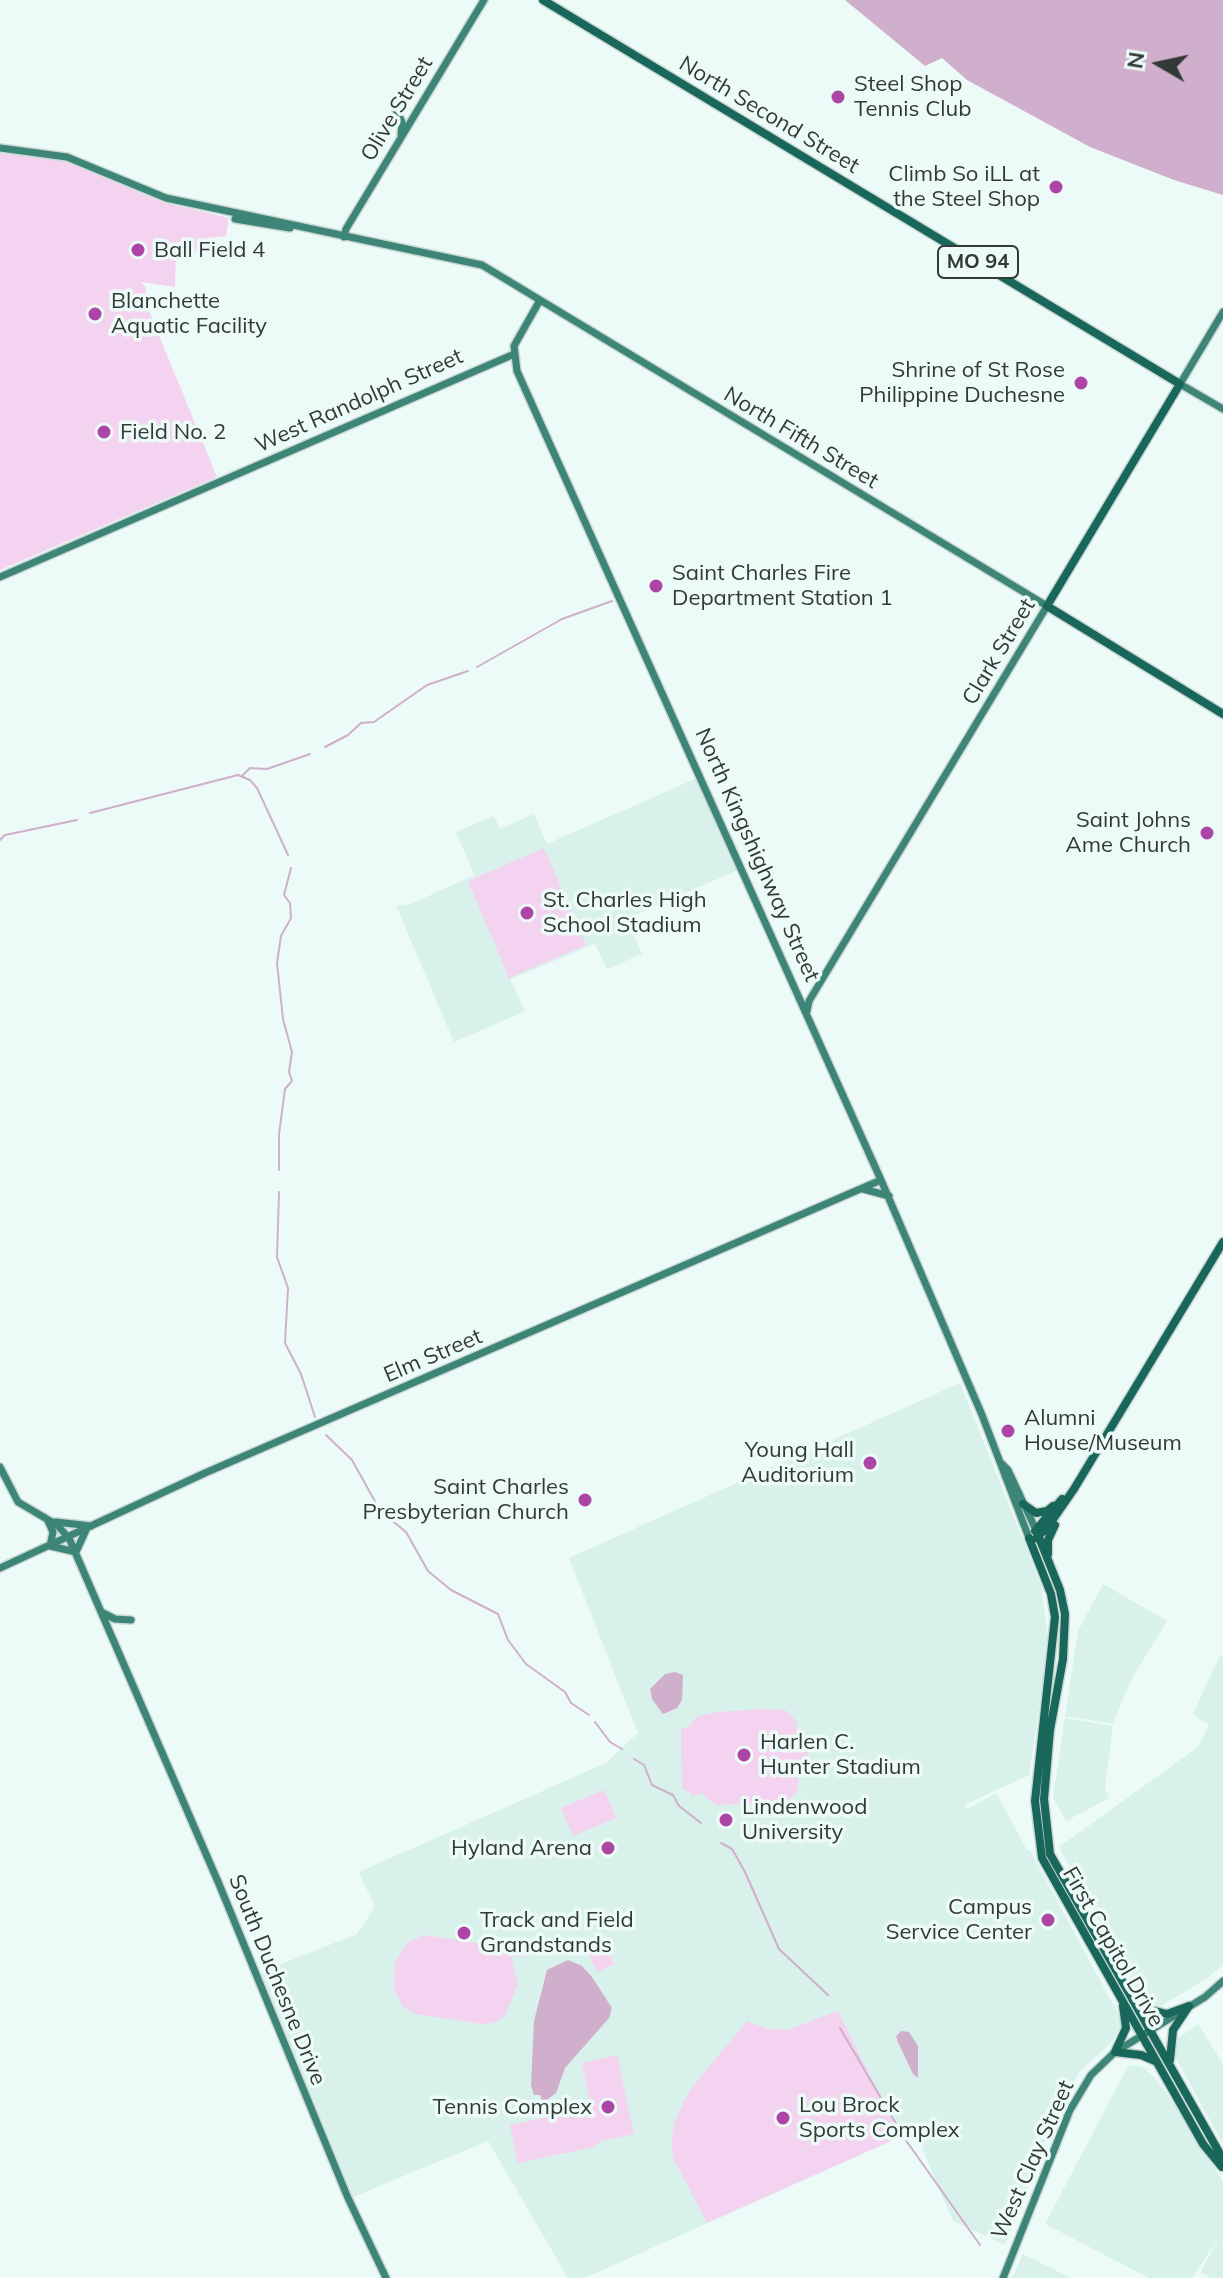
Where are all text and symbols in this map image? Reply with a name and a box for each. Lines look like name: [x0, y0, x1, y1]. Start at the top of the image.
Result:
north arrow: [1119, 24, 1199, 104]
text: N: [1120, 50, 1150, 71]
street label: North Second Street: [674, 51, 864, 179]
street label: Olive Street: [355, 52, 439, 166]
place label: Steel Shop Tennis Club: [854, 71, 971, 122]
marker: Steel Shop Tennis Club: [829, 88, 847, 106]
place label: Climb So iLL at the Steel Shop: [888, 161, 1040, 212]
marker: Climb So iLL at the Steel Shop: [1047, 178, 1065, 196]
place label: Ball Field 4: [154, 237, 265, 263]
marker: Ball Field 4: [129, 241, 147, 259]
road number: MO 94: [938, 246, 1018, 278]
place label: Blanchette Aquatic Facility: [111, 288, 267, 340]
marker: Blanchette Aquatic Facility: [86, 305, 104, 323]
street label: West Randolph Street: [251, 343, 467, 459]
place label: Shrine of St Rose Philippine Duchesne: [859, 357, 1065, 408]
marker: Shrine of St Rose Philippine Duchesne: [1072, 374, 1090, 392]
street label: North Fifth Street: [719, 381, 883, 495]
place label: Field No. 2: [120, 419, 226, 445]
marker: Field No. 2: [95, 423, 113, 441]
place label: Saint Charles Fire Department Station 1: [672, 560, 893, 612]
marker: Saint Charles Fire Department Station 1: [647, 577, 665, 595]
street label: Clark Street: [957, 594, 1041, 710]
street label: North Kingshighway Street: [689, 724, 825, 986]
place label: Saint Johns Ame Church: [1066, 807, 1191, 858]
marker: Saint Johns Ame Church: [1198, 824, 1216, 842]
place label: St. Charles High School Stadium: [543, 887, 707, 938]
marker: St. Charles High School Stadium: [518, 904, 536, 922]
street label: Elm Street: [380, 1324, 486, 1388]
place label: Alumni House/Museum: [1024, 1405, 1182, 1456]
marker: Alumni House/Museum: [999, 1422, 1017, 1440]
place label: Young Hall Auditorium: [741, 1437, 854, 1488]
marker: Young Hall Auditorium: [861, 1454, 879, 1472]
place label: Saint Charles Presbyterian Church: [362, 1474, 569, 1526]
marker: Saint Charles Presbyterian Church: [576, 1491, 594, 1509]
place label: Harlen C. Hunter Stadium: [760, 1729, 921, 1780]
marker: Harlen C. Hunter Stadium: [735, 1746, 753, 1764]
place label: Lindenwood University: [742, 1794, 867, 1846]
marker: Lindenwood University: [717, 1811, 735, 1829]
place label: Hyland Arena: [451, 1835, 592, 1861]
marker: Hyland Arena: [599, 1839, 617, 1857]
street label: First Capitol Drive: [1056, 1862, 1170, 2032]
street label: South Duchesne Drive: [223, 1871, 331, 2089]
place label: Campus Service Center: [886, 1894, 1032, 1946]
place label: Track and Field Grandstands: [480, 1907, 634, 1958]
marker: Campus Service Center: [1039, 1911, 1057, 1929]
marker: Track and Field Grandstands: [455, 1924, 473, 1942]
street label: West Clay Street: [986, 2077, 1080, 2243]
place label: Lou Brock Sports Complex: [799, 2092, 960, 2144]
place label: Tennis Complex: [433, 2094, 592, 2120]
marker: Tennis Complex: [599, 2098, 617, 2116]
marker: Lou Brock Sports Complex: [774, 2109, 792, 2127]

